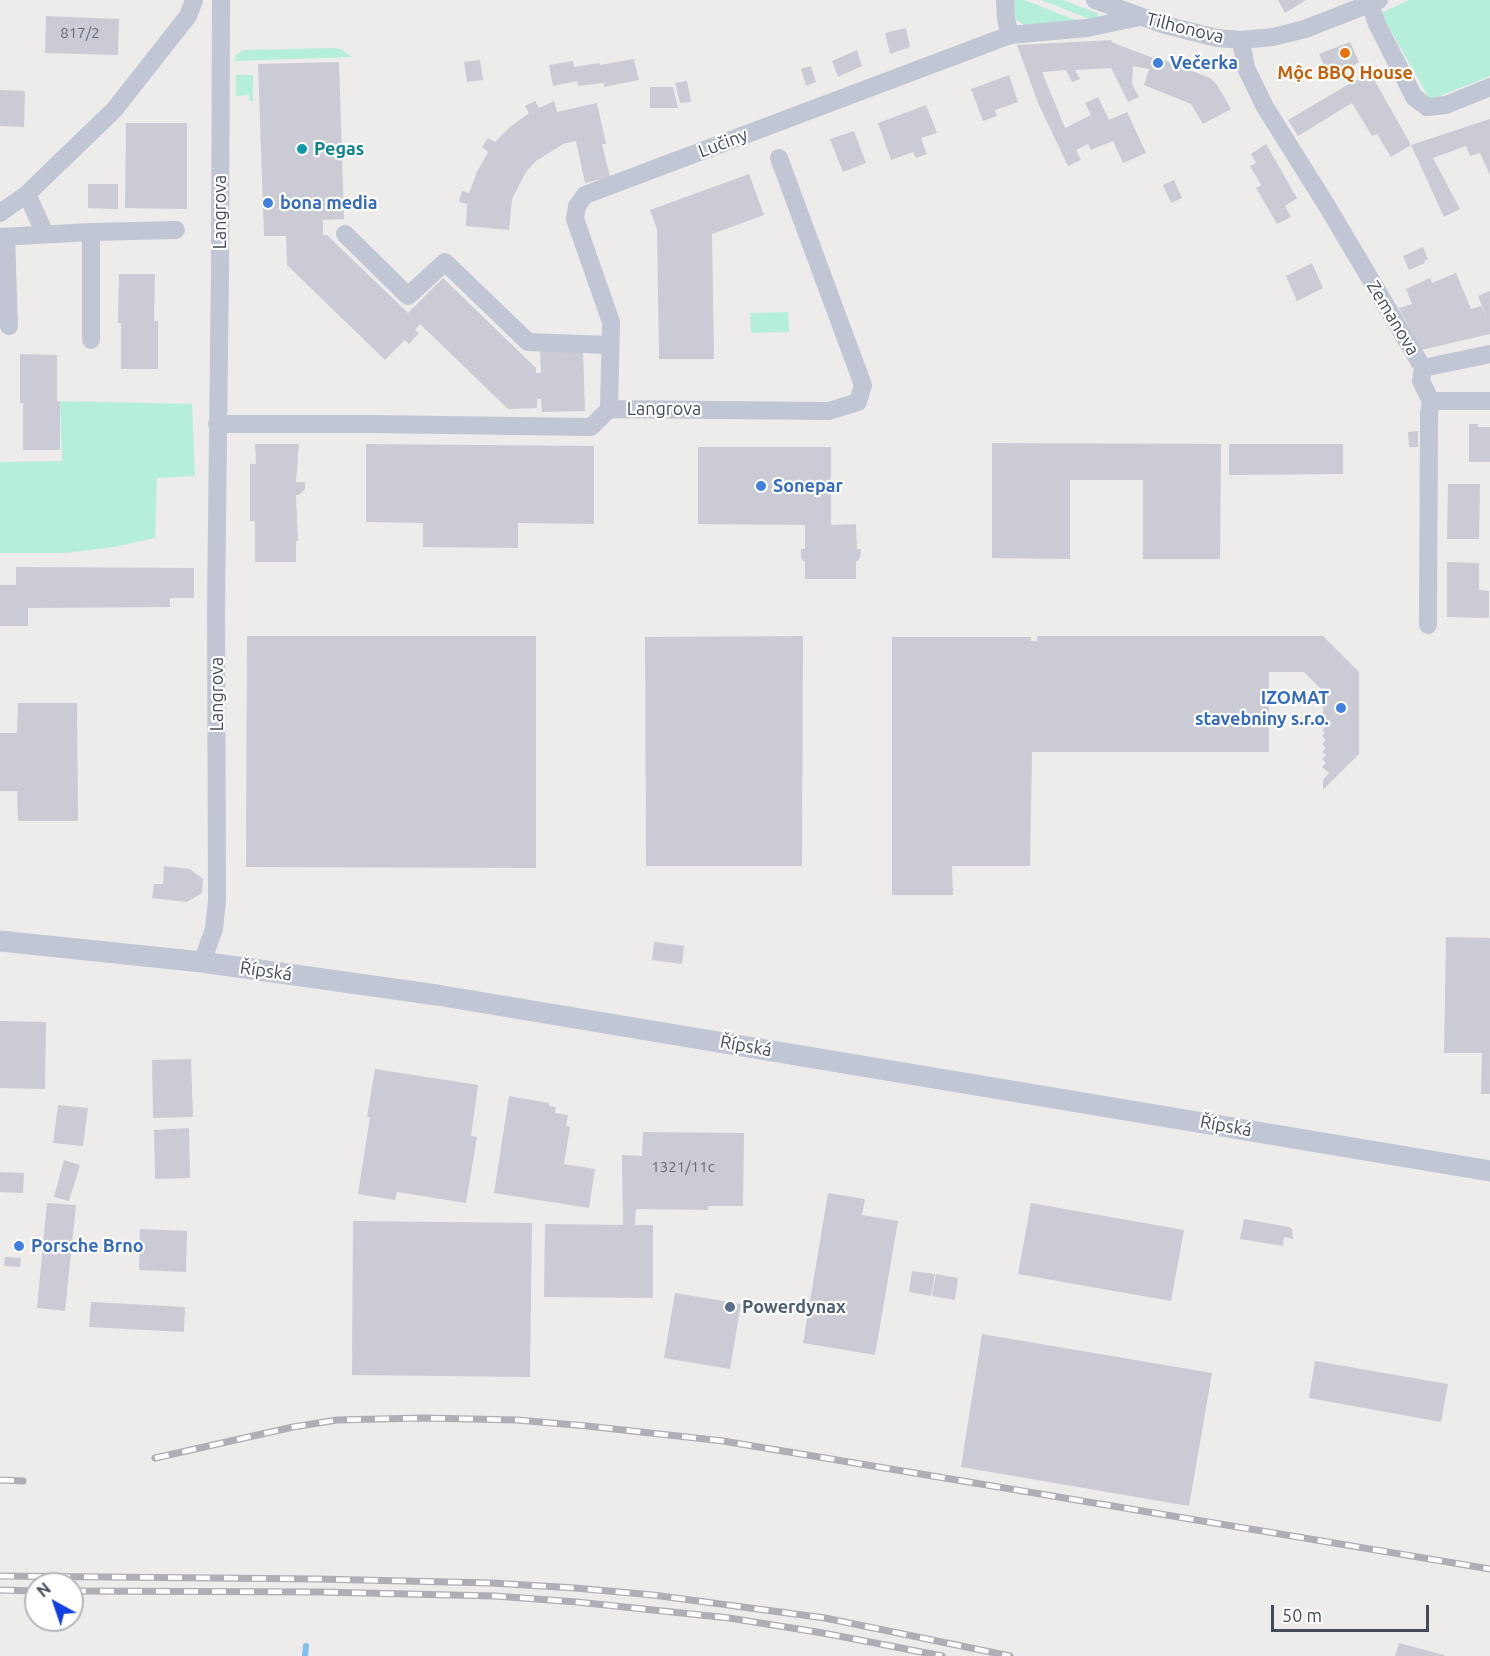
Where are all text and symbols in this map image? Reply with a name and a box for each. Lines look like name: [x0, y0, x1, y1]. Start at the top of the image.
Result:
street label: Tilhonova: [1144, 8, 1226, 48]
house number: 817/2: [60, 24, 100, 42]
marker: Mộc BBQ House: [1338, 46, 1352, 60]
place label: Večerka: [1170, 52, 1238, 74]
marker: Večerka: [1151, 56, 1165, 70]
place label: Mộc BBQ House: [1277, 62, 1413, 84]
street label: Lučiny: [695, 124, 751, 162]
place label: Pegas: [314, 138, 364, 160]
marker: Pegas: [295, 142, 309, 156]
street label: Langrova: [209, 175, 231, 249]
place label: bona media: [280, 192, 378, 214]
marker: bona media: [261, 196, 275, 210]
street label: Zemanova: [1362, 277, 1424, 359]
street label: Langrova: [627, 398, 701, 420]
place label: Sonepar: [773, 475, 843, 497]
marker: Sonepar: [754, 479, 768, 493]
street label: Langrova: [206, 657, 228, 731]
place label: IZOMAT stavebniny s.r.o.: [1195, 687, 1329, 730]
marker: IZOMAT stavebniny s.r.o.: [1334, 701, 1348, 715]
street label: Řípská: [239, 957, 293, 985]
street label: Řípská: [718, 1031, 774, 1061]
street label: Řípská: [1198, 1111, 1254, 1141]
house number: 1321/11c: [651, 1158, 715, 1176]
place label: Porsche Brno: [31, 1235, 144, 1257]
marker: Porsche Brno: [12, 1239, 26, 1253]
place label: Powerdynax: [742, 1296, 846, 1318]
marker: Powerdynax: [723, 1300, 737, 1314]
north arrow: [24, 1572, 84, 1632]
text: N: [33, 1579, 54, 1600]
scale bar: [1274, 1593, 1432, 1631]
text: 50 m: [1282, 1605, 1322, 1625]

